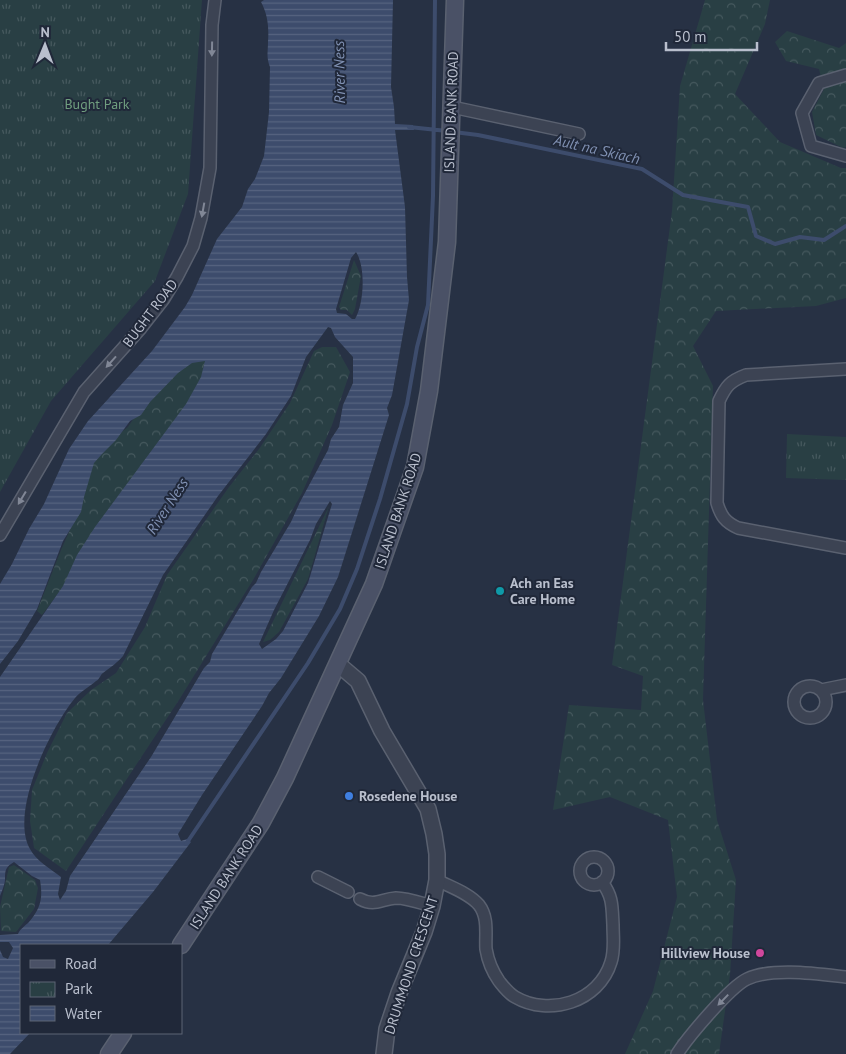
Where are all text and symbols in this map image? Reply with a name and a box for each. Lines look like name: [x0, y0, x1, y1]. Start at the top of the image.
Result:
north arrow: [20, 20, 70, 70]
scale bar: [666, 20, 757, 52]
text: N: [40, 23, 50, 41]
text: 50 m: [674, 27, 707, 46]
water label: River Ness: [329, 40, 349, 104]
one-way arrow: [208, 41, 216, 57]
street label: ISLAND BANK ROAD: [440, 51, 462, 173]
park label: Bught Park: [64, 95, 130, 113]
water label: Ault na Skiach: [551, 130, 642, 168]
one-way arrow: [198, 203, 206, 219]
street label: BUGHT ROAD: [119, 275, 181, 351]
one-way arrow: [105, 356, 116, 369]
street label: ISLAND BANK ROAD: [371, 451, 425, 571]
water label: River Ness: [142, 474, 192, 538]
one-way arrow: [17, 491, 26, 504]
place label: Ach an Eas Care Home: [510, 574, 575, 608]
marker: Ach an Eas Care Home: [494, 585, 506, 597]
place label: Rosedene House: [359, 787, 457, 805]
marker: Rosedene House: [343, 790, 355, 802]
street label: ISLAND BANK ROAD: [185, 821, 267, 933]
street label: DRUMMOND CRESCENT: [380, 893, 442, 1037]
legend: [20, 944, 182, 1034]
place label: Hillview House: [661, 944, 750, 962]
marker: Hillview House: [754, 947, 766, 959]
text: Road: [65, 954, 97, 973]
text: Park: [65, 979, 93, 998]
one-way arrow: [717, 994, 729, 1006]
text: Water: [65, 1004, 102, 1023]

